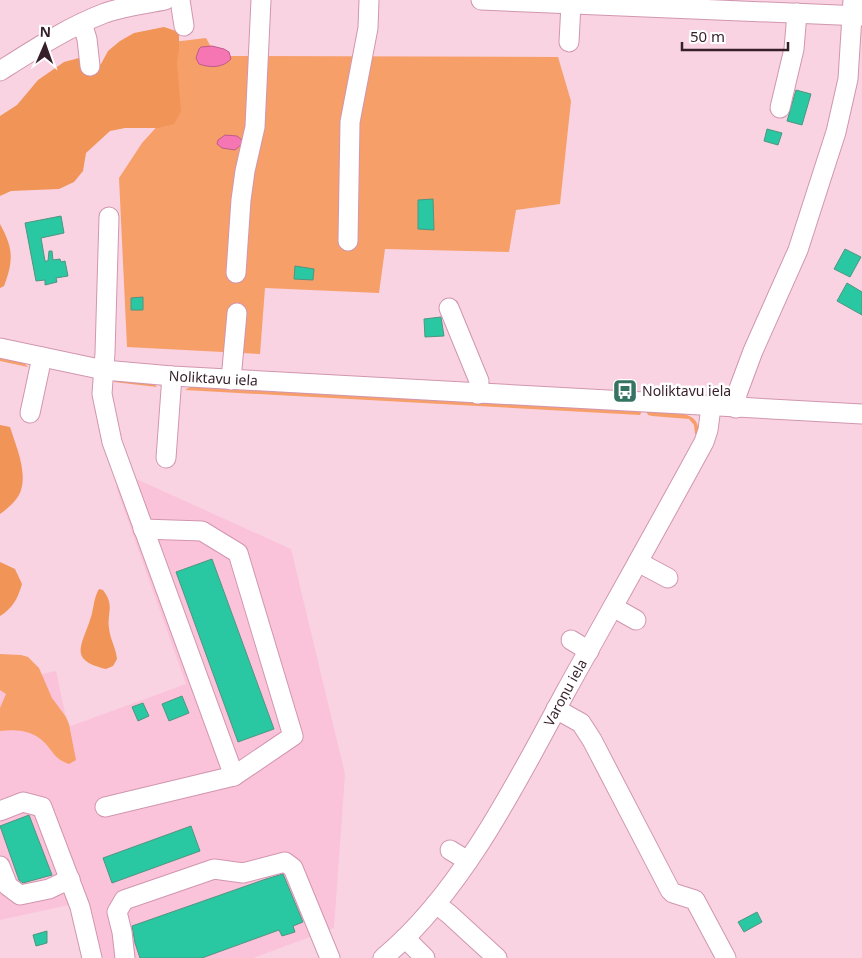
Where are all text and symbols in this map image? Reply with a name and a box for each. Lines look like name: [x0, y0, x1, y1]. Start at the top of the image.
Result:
north arrow: [20, 20, 70, 70]
scale bar: [682, 20, 788, 52]
text: N: [39, 22, 51, 41]
text: 50 m: [690, 26, 725, 46]
street label: Noliktavu iela: [168, 366, 258, 390]
bus stop icon: Noliktavu iela: [612, 378, 638, 404]
place label: Noliktavu iela: [642, 381, 731, 400]
street label: Varoņu iela: [539, 655, 591, 729]

